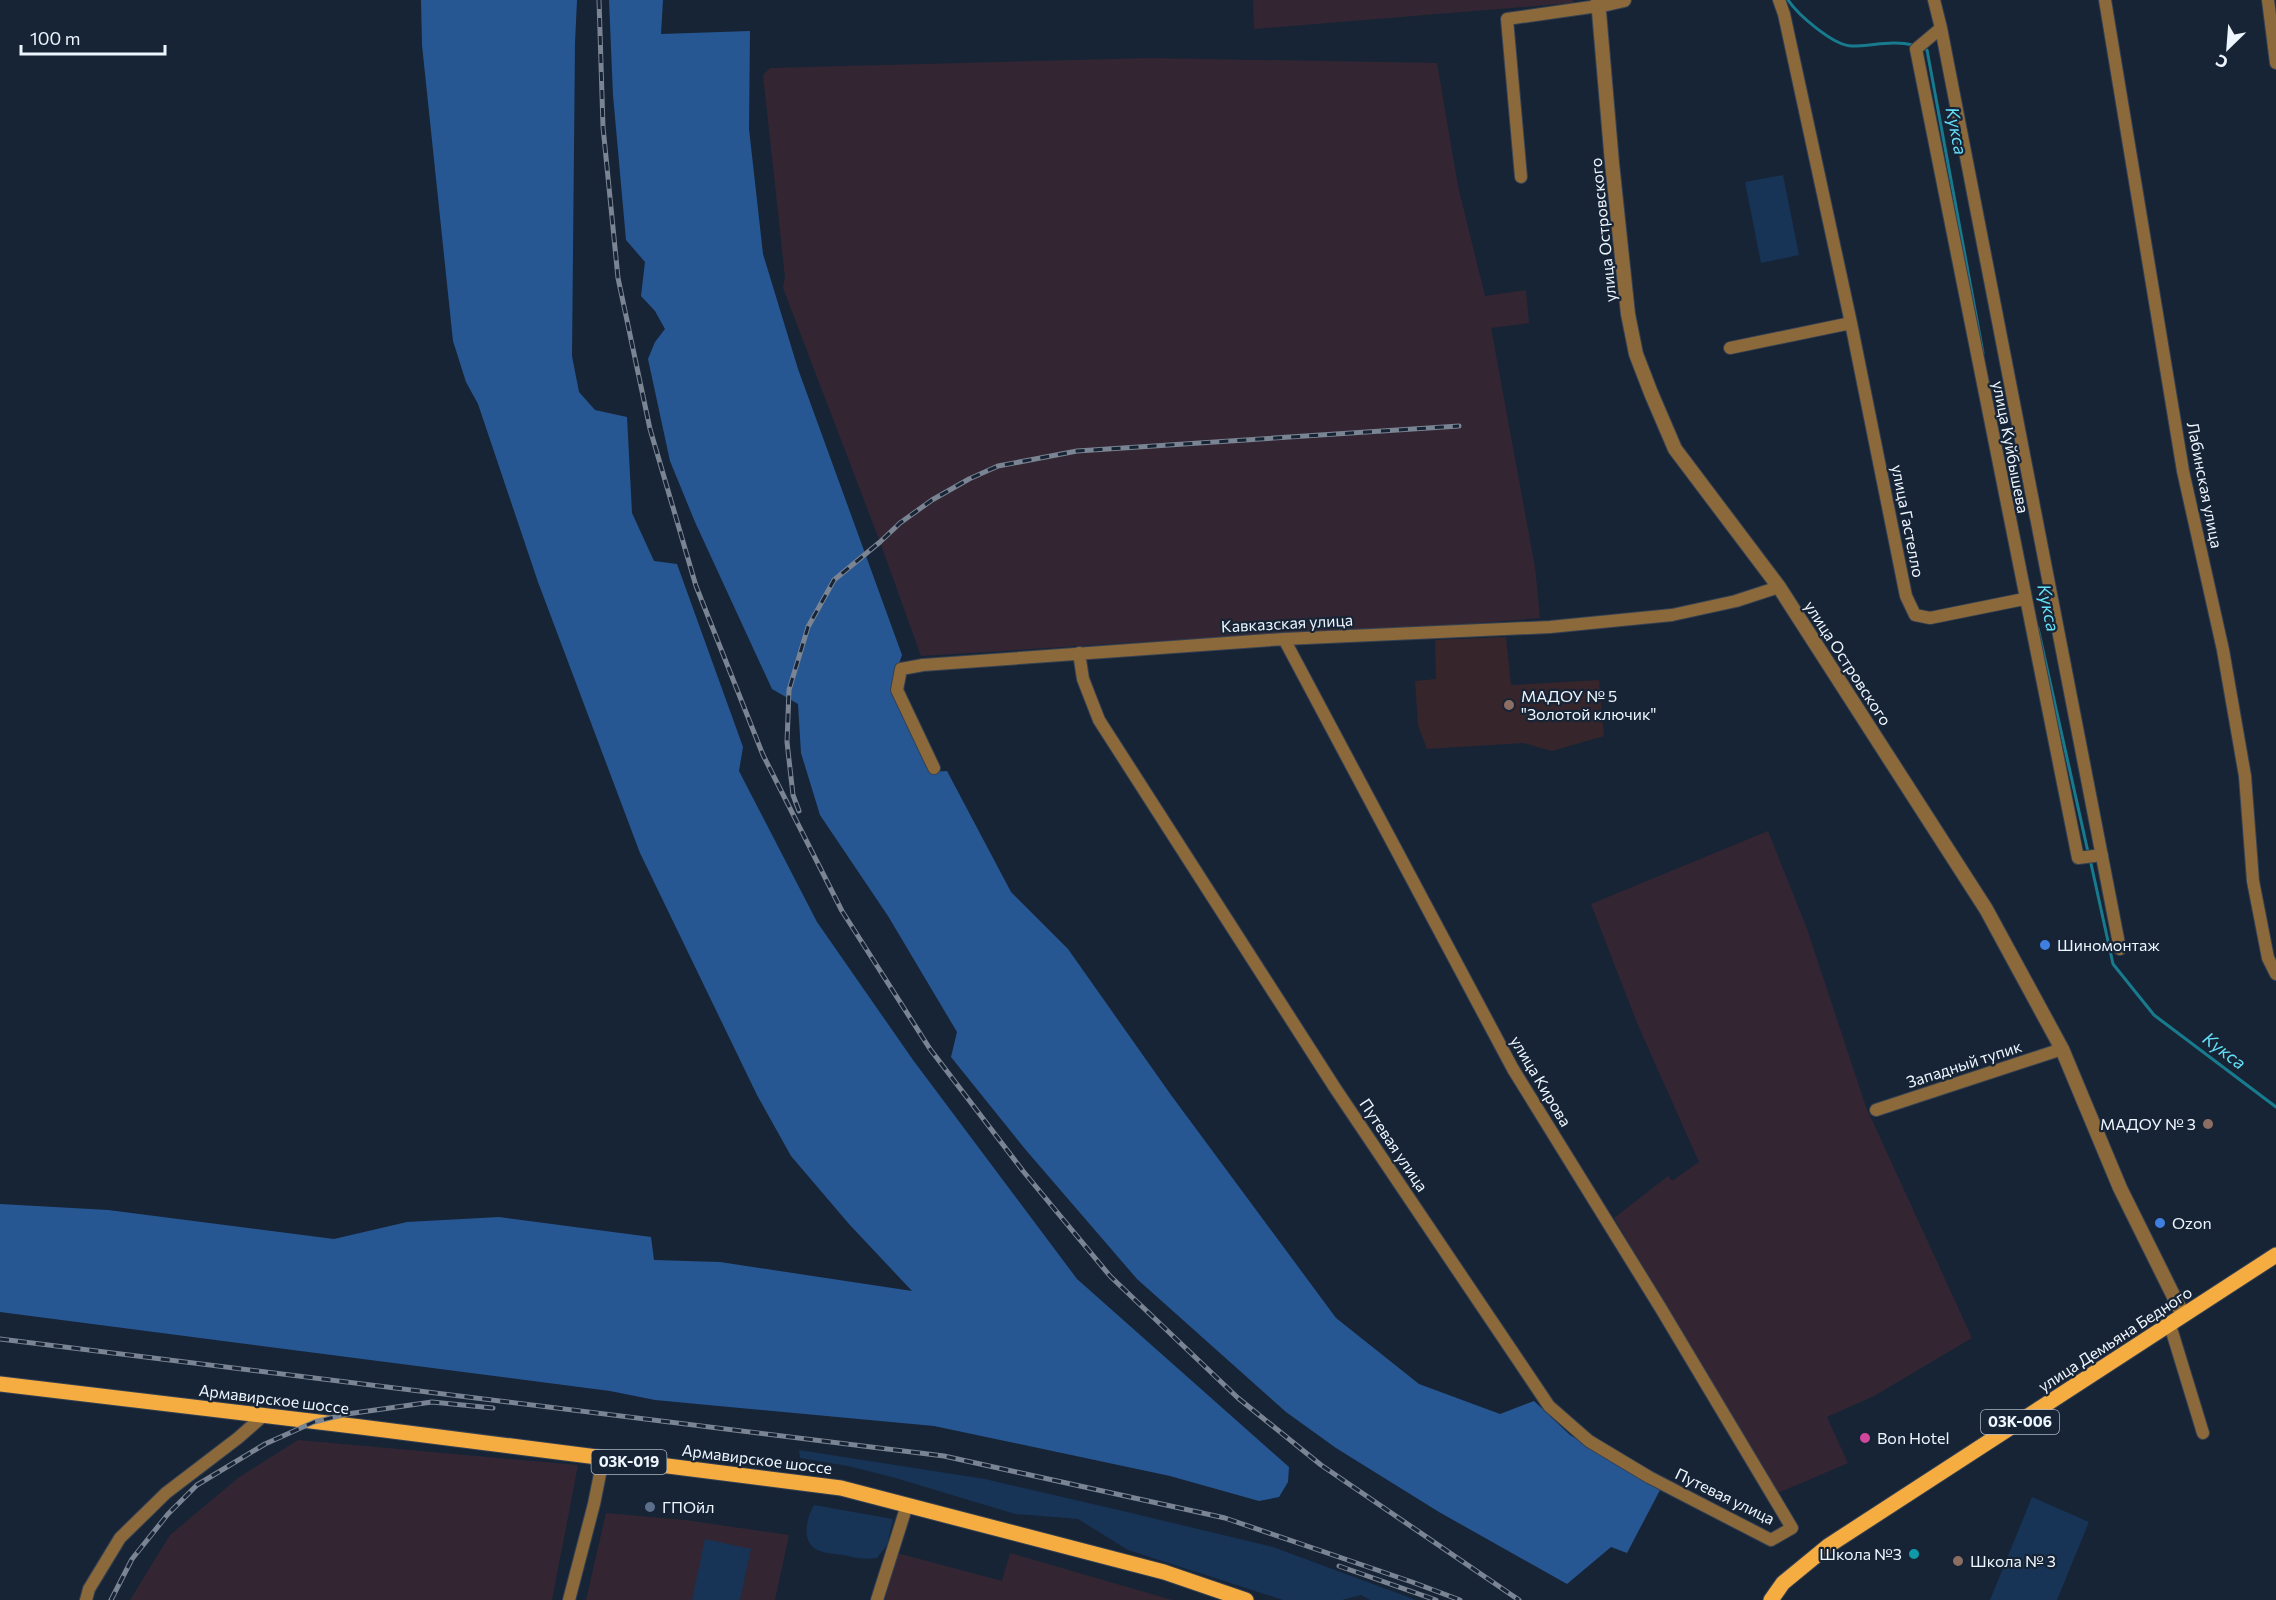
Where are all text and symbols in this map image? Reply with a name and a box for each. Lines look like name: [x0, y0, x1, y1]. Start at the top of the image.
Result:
scale bar: [21, 18, 165, 56]
north arrow: [2198, 18, 2258, 78]
text: 100 m: [30, 27, 80, 49]
text: С: [2212, 51, 2230, 73]
water label: Кукса: [1942, 105, 1972, 156]
street label: улица Островского: [1585, 157, 1620, 303]
street label: улица Куйбышева: [1989, 379, 2034, 515]
street label: Лабинская улица: [2184, 420, 2227, 550]
street label: улица Гастелло: [1888, 463, 1929, 579]
water label: Кукса: [2033, 582, 2065, 634]
street label: улица Островского: [1801, 597, 1896, 729]
street label: Кавказская улица: [1221, 610, 1353, 635]
place label: МАДОУ № 5 "Золотой ключик": [1521, 686, 1657, 723]
marker: МАДОУ № 5 "Золотой ключик": [1502, 698, 1516, 712]
place label: Шиномонтаж: [2057, 935, 2160, 954]
marker: Шиномонтаж: [2038, 938, 2052, 952]
water label: Кукса: [2199, 1027, 2250, 1073]
street label: улица Кирова: [1507, 1032, 1576, 1130]
street label: Западный тупик: [1904, 1036, 2024, 1091]
street label: Путевая улица: [1356, 1095, 1433, 1195]
place label: МАДОУ № 3: [2100, 1114, 2196, 1133]
marker: МАДОУ № 3: [2201, 1117, 2215, 1131]
place label: Ozon: [2172, 1213, 2212, 1232]
marker: Ozon: [2153, 1216, 2167, 1230]
street label: улица Демьяна Бедного: [2034, 1282, 2195, 1395]
street label: Армавирское шоссе: [198, 1380, 350, 1417]
road number: 03К-006: [1981, 1410, 2059, 1434]
place label: Bon Hotel: [1877, 1428, 1950, 1447]
marker: Bon Hotel: [1858, 1431, 1872, 1445]
street label: Армавирское шоссе: [681, 1440, 833, 1477]
road number: 03К-019: [592, 1450, 666, 1474]
street label: Путевая улица: [1672, 1463, 1778, 1528]
place label: ГПОйл: [662, 1497, 715, 1516]
marker: ГПОйл: [643, 1500, 657, 1514]
place label: Школа №3: [1819, 1544, 1902, 1563]
marker: Школа №3: [1907, 1547, 1921, 1561]
place label: Школа № 3: [1970, 1551, 2056, 1570]
marker: Школа № 3: [1951, 1554, 1965, 1568]

